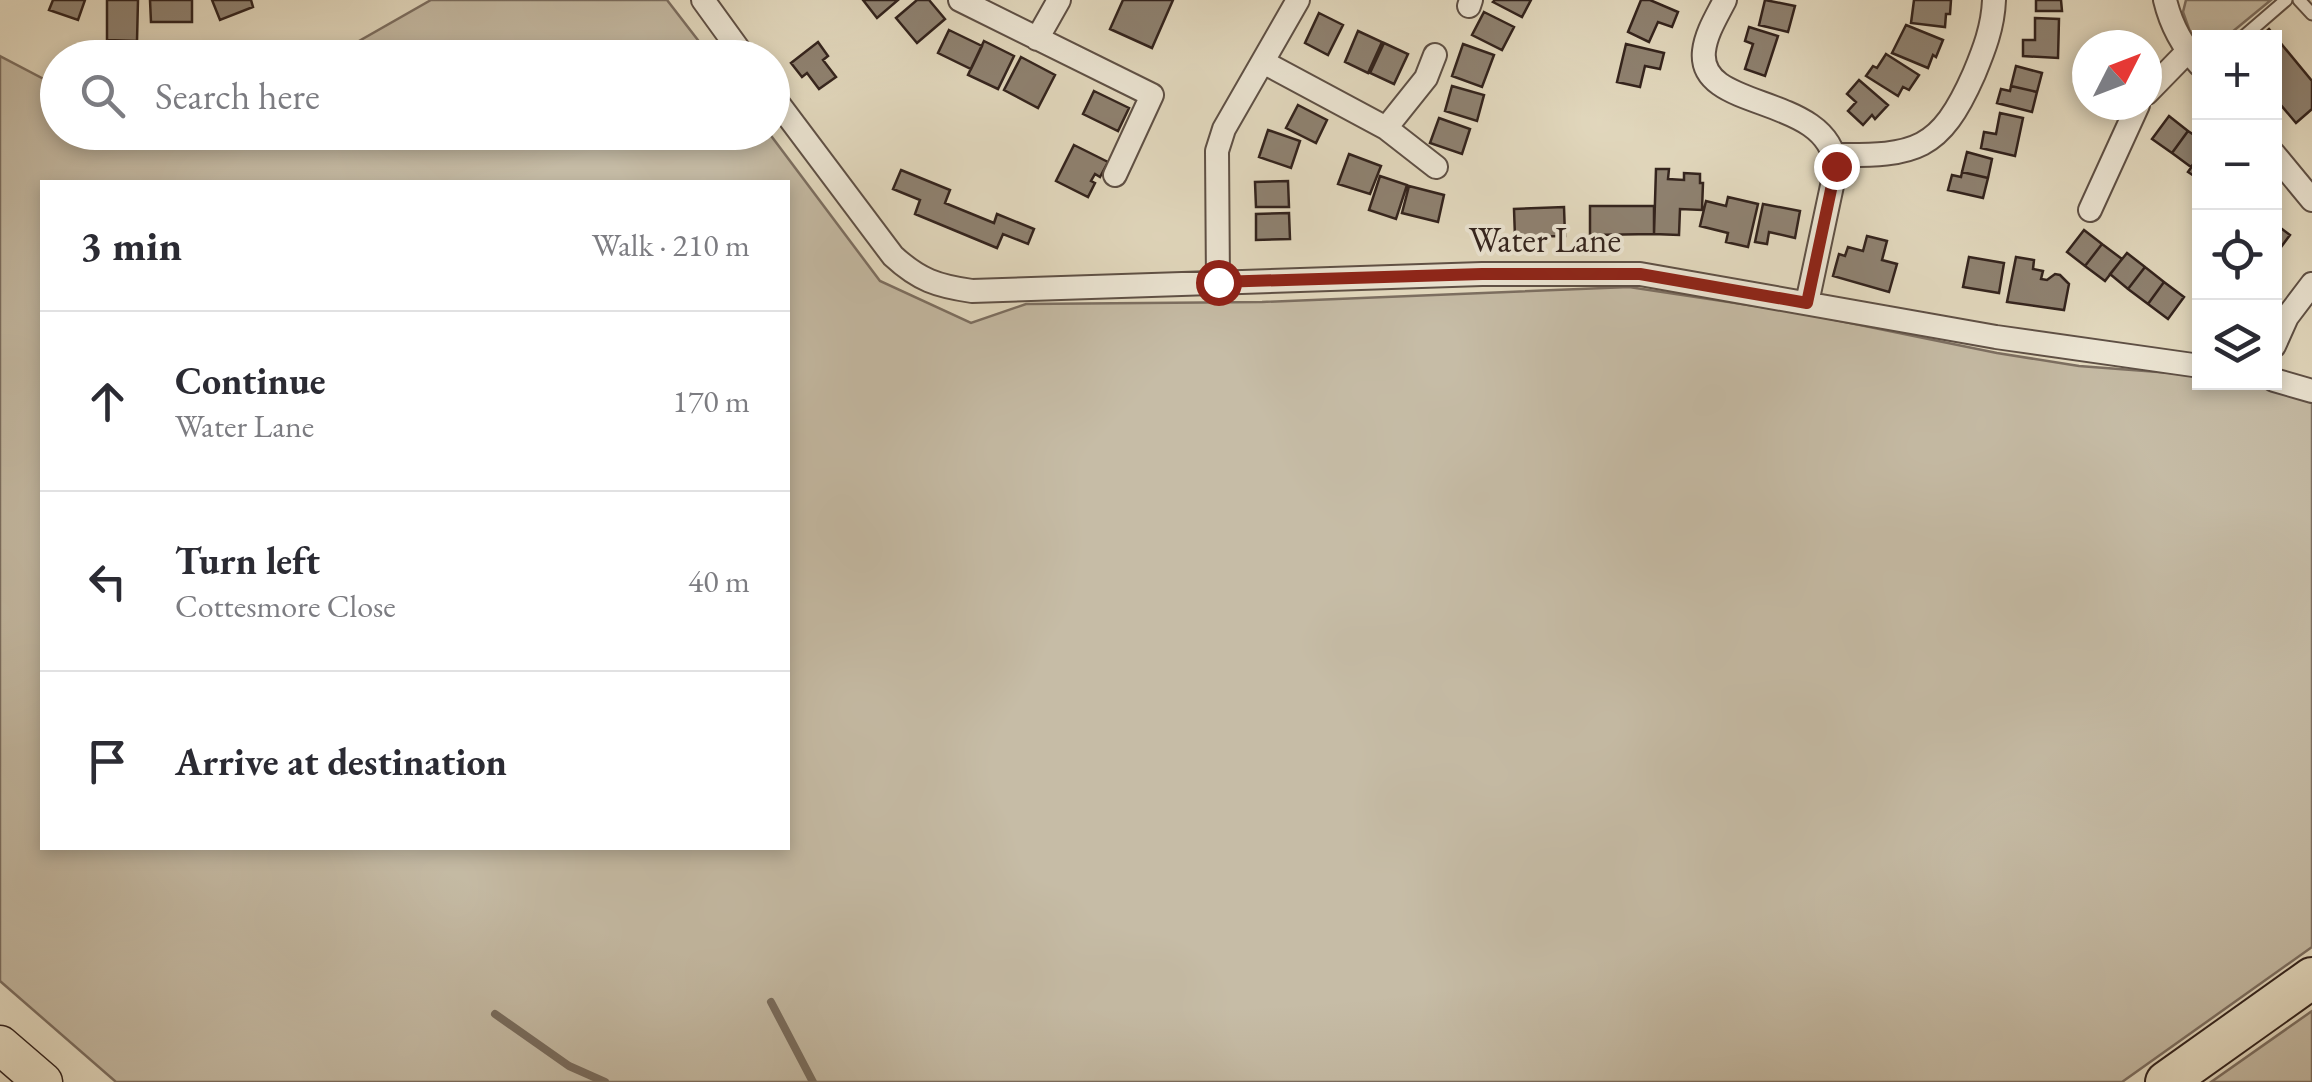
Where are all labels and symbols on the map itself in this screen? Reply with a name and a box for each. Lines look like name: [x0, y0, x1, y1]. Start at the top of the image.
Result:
north arrow: [2072, 30, 2162, 120]
route end: [1814, 144, 1860, 190]
street label: Water Lane: [1469, 217, 1621, 262]
route start: [1196, 260, 1242, 306]

